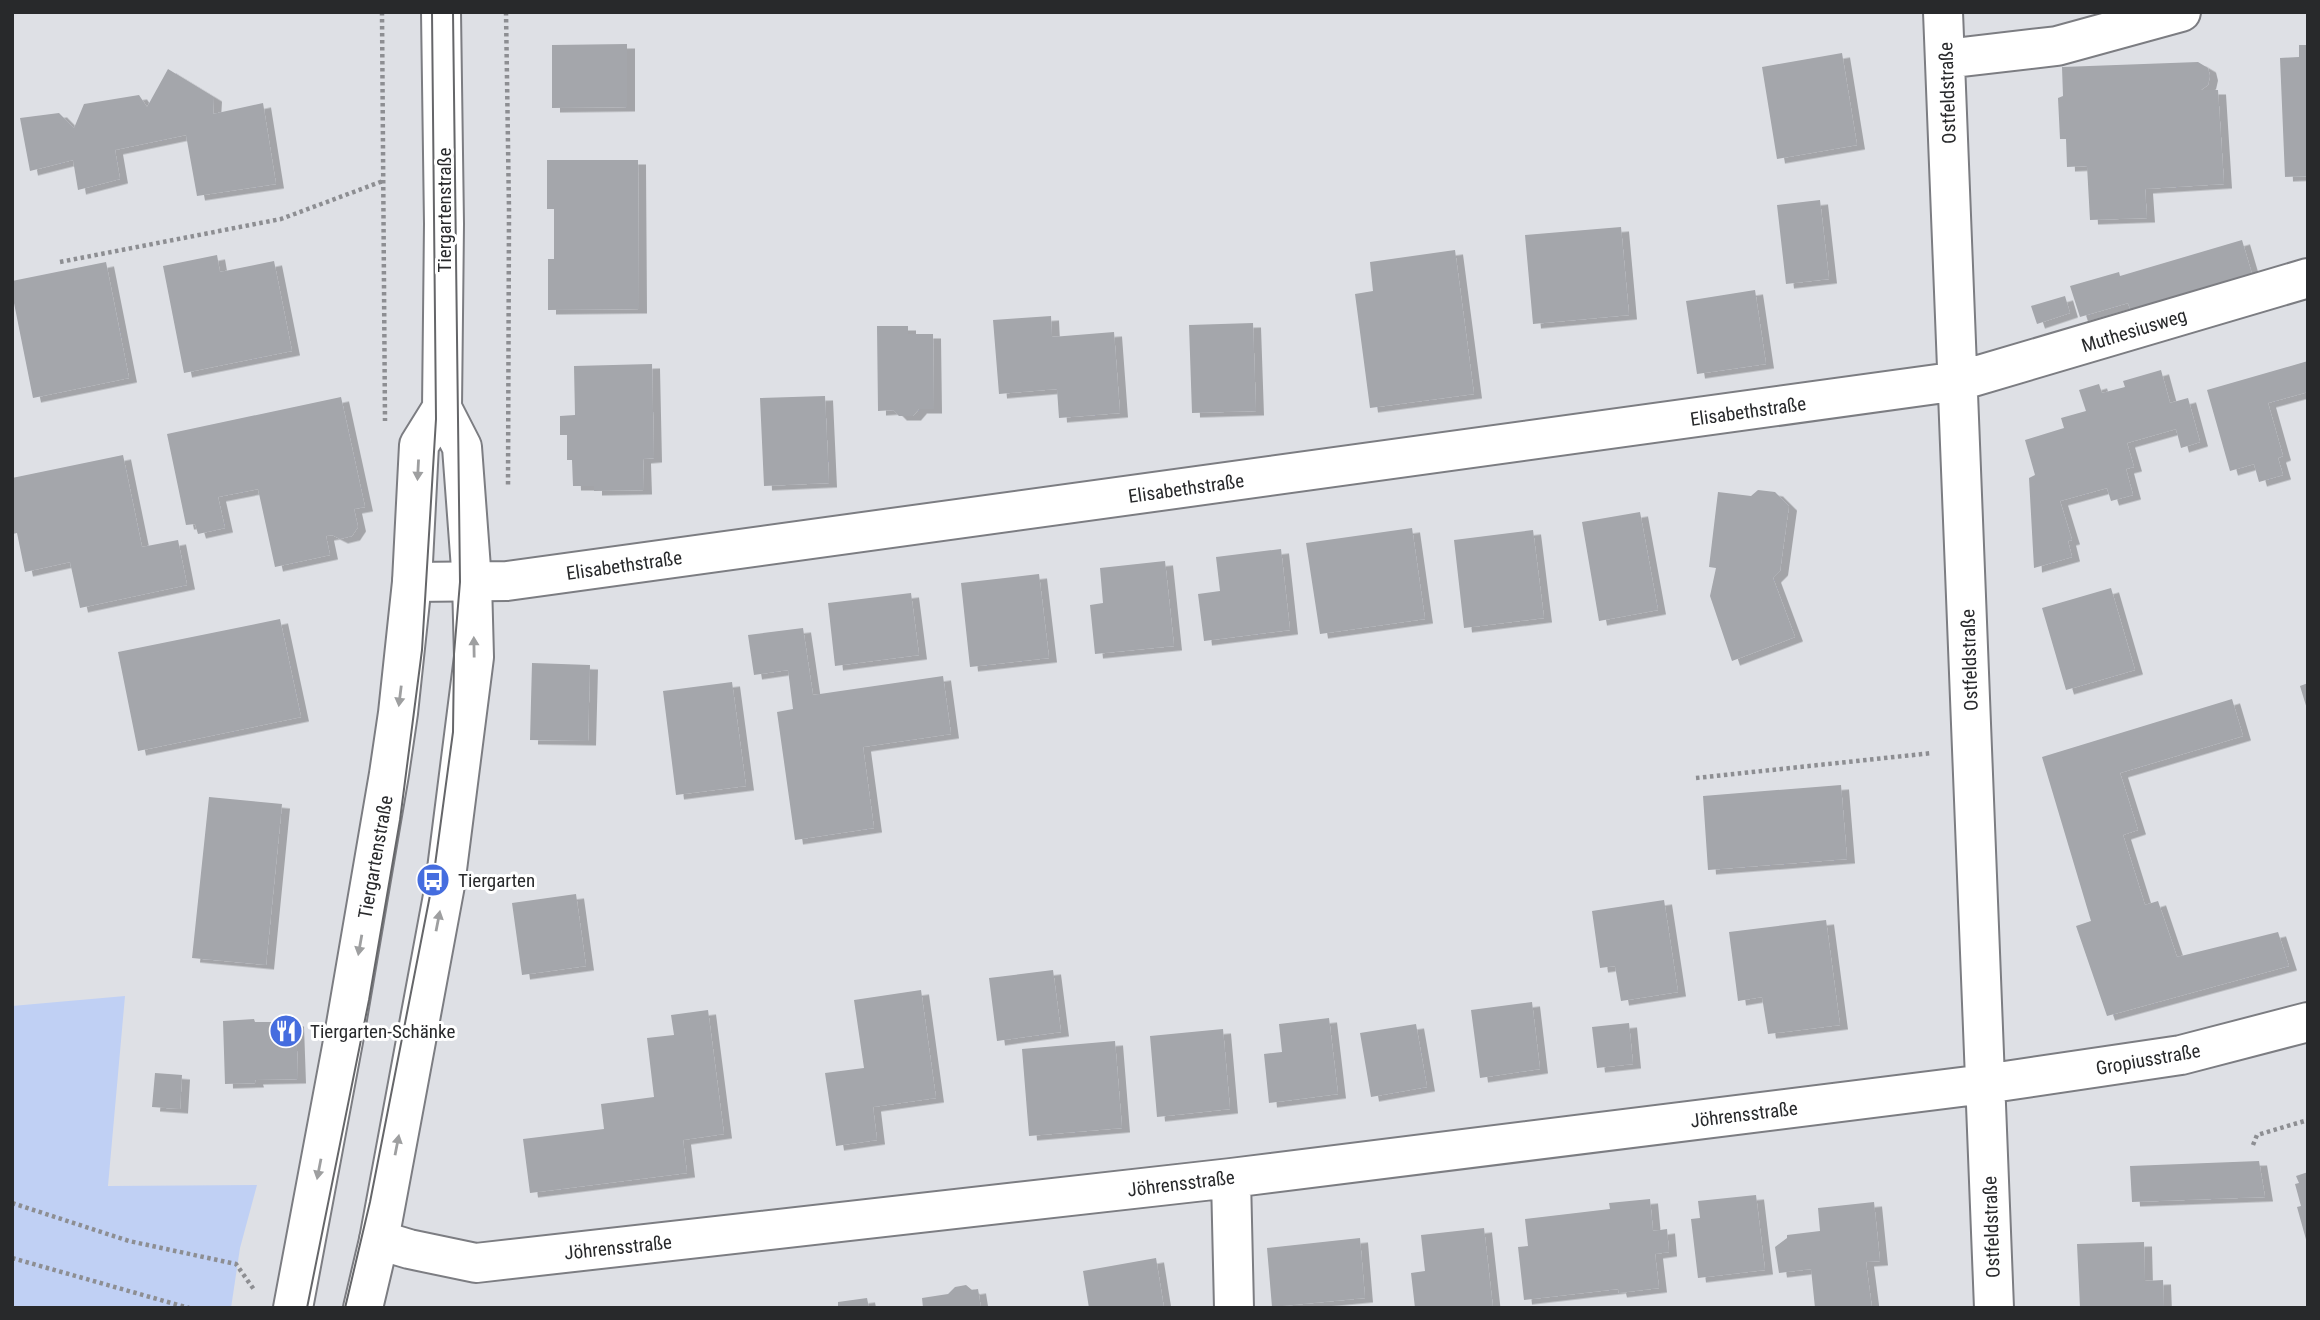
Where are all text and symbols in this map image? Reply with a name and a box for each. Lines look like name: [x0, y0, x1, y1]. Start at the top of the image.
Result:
street label: Ostfeldstraße: [1934, 42, 1961, 144]
street label: Tiergartenstraße: [433, 147, 456, 272]
street label: Muthesiusweg: [2079, 304, 2190, 357]
street label: Elisabethstraße: [1689, 392, 1808, 431]
one-way arrow: [412, 459, 423, 481]
street label: Elisabethstraße: [1127, 469, 1246, 508]
street label: Elisabethstraße: [565, 546, 684, 585]
street label: Ostfeldstraße: [1956, 609, 1983, 711]
one-way arrow: [468, 636, 480, 658]
one-way arrow: [394, 685, 405, 707]
street label: Tiergartenstraße: [353, 794, 398, 921]
bus stop icon: Tiergarten: [414, 861, 452, 899]
place label: Tiergarten: [458, 869, 535, 892]
one-way arrow: [433, 910, 444, 932]
one-way arrow: [354, 934, 365, 956]
restaurant icon: Tiergarten-Schänke: [267, 1012, 305, 1050]
place label: Tiergarten-Schänke: [310, 1020, 455, 1043]
street label: Gropiusstraße: [2094, 1039, 2202, 1080]
street label: Jöhrensstraße: [1689, 1096, 1799, 1132]
one-way arrow: [391, 1134, 402, 1156]
one-way arrow: [313, 1158, 324, 1180]
street label: Jöhrensstraße: [1126, 1165, 1236, 1201]
street label: Ostfeldstraße: [1978, 1176, 2005, 1278]
street label: Jöhrensstraße: [563, 1230, 673, 1265]

